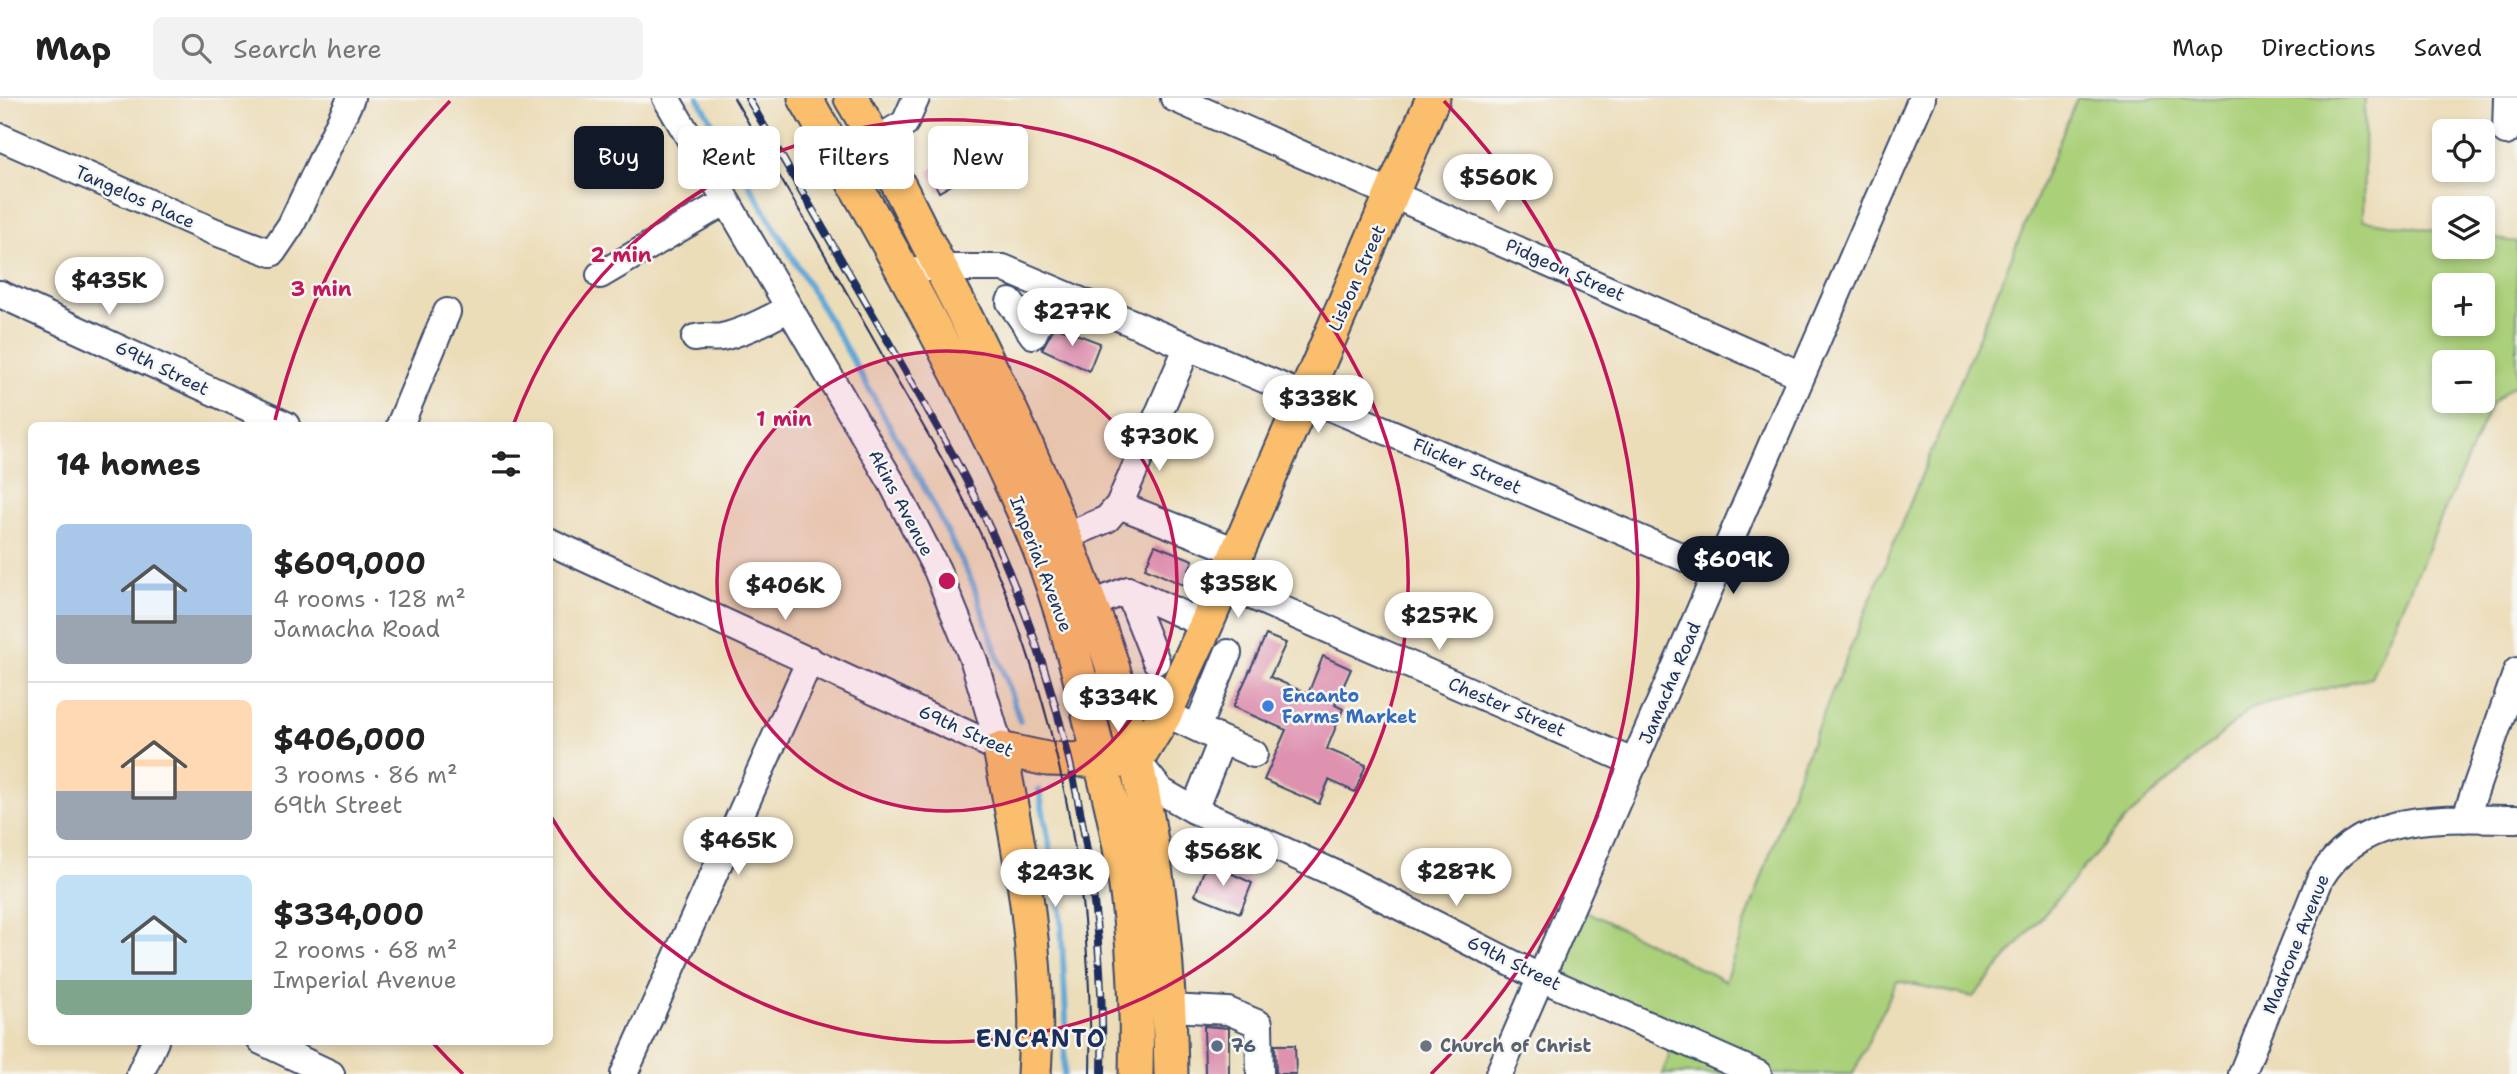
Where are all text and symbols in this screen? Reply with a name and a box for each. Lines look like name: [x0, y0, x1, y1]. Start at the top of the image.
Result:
search box: [153, 17, 643, 80]
text: Map: [35, 26, 111, 71]
icon: search: [177, 29, 215, 67]
text: Search here: [233, 31, 382, 66]
text: Map: [2172, 32, 2223, 64]
text: Directions: [2261, 32, 2376, 64]
text: Saved: [2414, 32, 2482, 64]
map controls: [2432, 119, 2495, 413]
button: locate: [2432, 119, 2495, 182]
chip: Buy: [574, 126, 664, 189]
chip: Rent: [678, 126, 780, 189]
chip: Filters: [794, 126, 914, 189]
chip: New: [928, 126, 1028, 189]
pin: $560K: [1449, 155, 1547, 214]
street label: Tangelos Place: [71, 160, 199, 234]
text: $560K: [1459, 162, 1537, 192]
button: layers: [2432, 196, 2495, 259]
street label: Lisbon Street: [1323, 221, 1391, 335]
street label: Pidgeon Street: [1502, 233, 1629, 307]
text: 2 min: [590, 241, 652, 269]
pin: $435K: [60, 258, 158, 317]
text: $435K: [71, 265, 147, 295]
button: +: [2432, 273, 2495, 336]
text: 3 min: [290, 275, 352, 303]
pin: $277K: [1023, 288, 1121, 348]
text: $277K: [1033, 296, 1111, 326]
street label: 69th Street: [111, 335, 213, 401]
button: −: [2432, 350, 2495, 413]
pin: $338K: [1269, 376, 1367, 435]
text: $338K: [1279, 383, 1357, 413]
text: 1 min: [756, 405, 812, 433]
pin: $730K: [1110, 414, 1208, 473]
text: $730K: [1120, 421, 1198, 451]
street label: Flicker Street: [1409, 432, 1525, 500]
text: 14 homes: [56, 444, 201, 485]
icon: filters: [487, 445, 525, 483]
street label: Akins Avenue: [863, 446, 939, 560]
street label: Imperial Avenue: [1004, 493, 1078, 635]
pin: $609K: [1684, 536, 1782, 596]
text: $609,000: [273, 543, 426, 584]
text: $609K: [1693, 544, 1773, 574]
icon: home: [112, 552, 196, 636]
pin: $358K: [1189, 560, 1287, 620]
pin: $406K: [736, 562, 834, 622]
text: $358K: [1199, 568, 1277, 598]
centre of rings: [935, 569, 959, 593]
text: $406K: [745, 570, 825, 600]
text: 4 rooms · 128 m²: [273, 584, 466, 614]
pin: $257K: [1390, 592, 1488, 652]
text: $257K: [1400, 600, 1478, 630]
text: Jamacha Road: [273, 614, 440, 644]
street label: Jamacha Road: [1633, 618, 1707, 748]
street label: Chester Street: [1445, 672, 1569, 743]
pin: $334K: [1069, 674, 1167, 734]
text: $334K: [1079, 682, 1157, 712]
place label: Encanto Farms Market: [1282, 684, 1417, 729]
marker: Encanto Farms Market: [1260, 698, 1276, 714]
street label: 69th Street: [915, 699, 1017, 763]
text: $406,000: [273, 719, 426, 760]
icon: home: [112, 728, 196, 812]
text: 3 rooms · 86 m²: [273, 760, 458, 790]
text: 69th Street: [273, 790, 403, 820]
pin: $465K: [689, 818, 787, 877]
text: $465K: [699, 825, 777, 855]
pin: $568K: [1174, 828, 1272, 888]
text: $568K: [1184, 836, 1262, 866]
pin: $287K: [1407, 848, 1505, 908]
pin: $243K: [1006, 850, 1104, 909]
text: $287K: [1417, 856, 1495, 886]
text: $243K: [1016, 857, 1094, 887]
street label: Madrone Avenue: [2257, 871, 2335, 1017]
text: $334,000: [273, 894, 424, 935]
icon: home: [112, 903, 196, 987]
street label: 69th Street: [1463, 930, 1565, 996]
text: 2 rooms · 68 m²: [273, 935, 457, 965]
text: Imperial Avenue: [273, 965, 457, 995]
district label: ENCANTO: [976, 1023, 1107, 1055]
place label: 76: [1231, 1034, 1256, 1058]
place label: Church of Christ: [1440, 1034, 1591, 1058]
marker: 76: [1209, 1038, 1225, 1054]
marker: Church of Christ: [1418, 1038, 1434, 1054]

